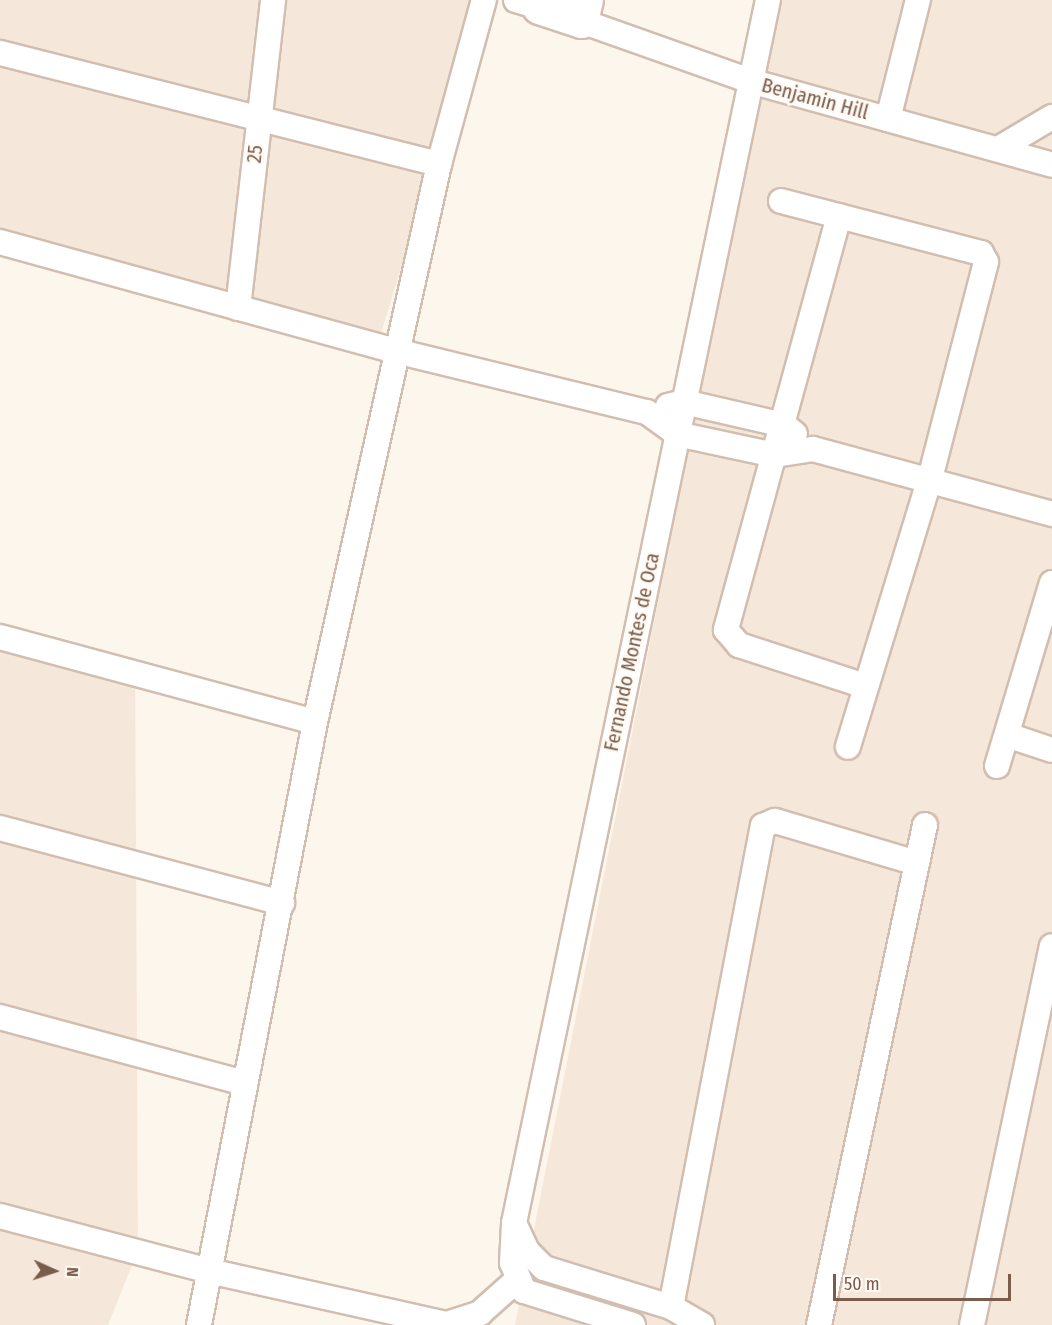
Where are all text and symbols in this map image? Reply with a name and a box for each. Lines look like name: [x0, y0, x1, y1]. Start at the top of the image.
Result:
street label: Benjamin Hill: [759, 73, 871, 125]
street label: 25: [242, 144, 268, 164]
street label: Fernando Montes de Oca: [599, 551, 665, 753]
north arrow: [24, 1241, 84, 1301]
scale bar: [836, 1262, 1014, 1300]
text: N: [63, 1267, 82, 1277]
text: 50 m: [844, 1273, 880, 1295]

